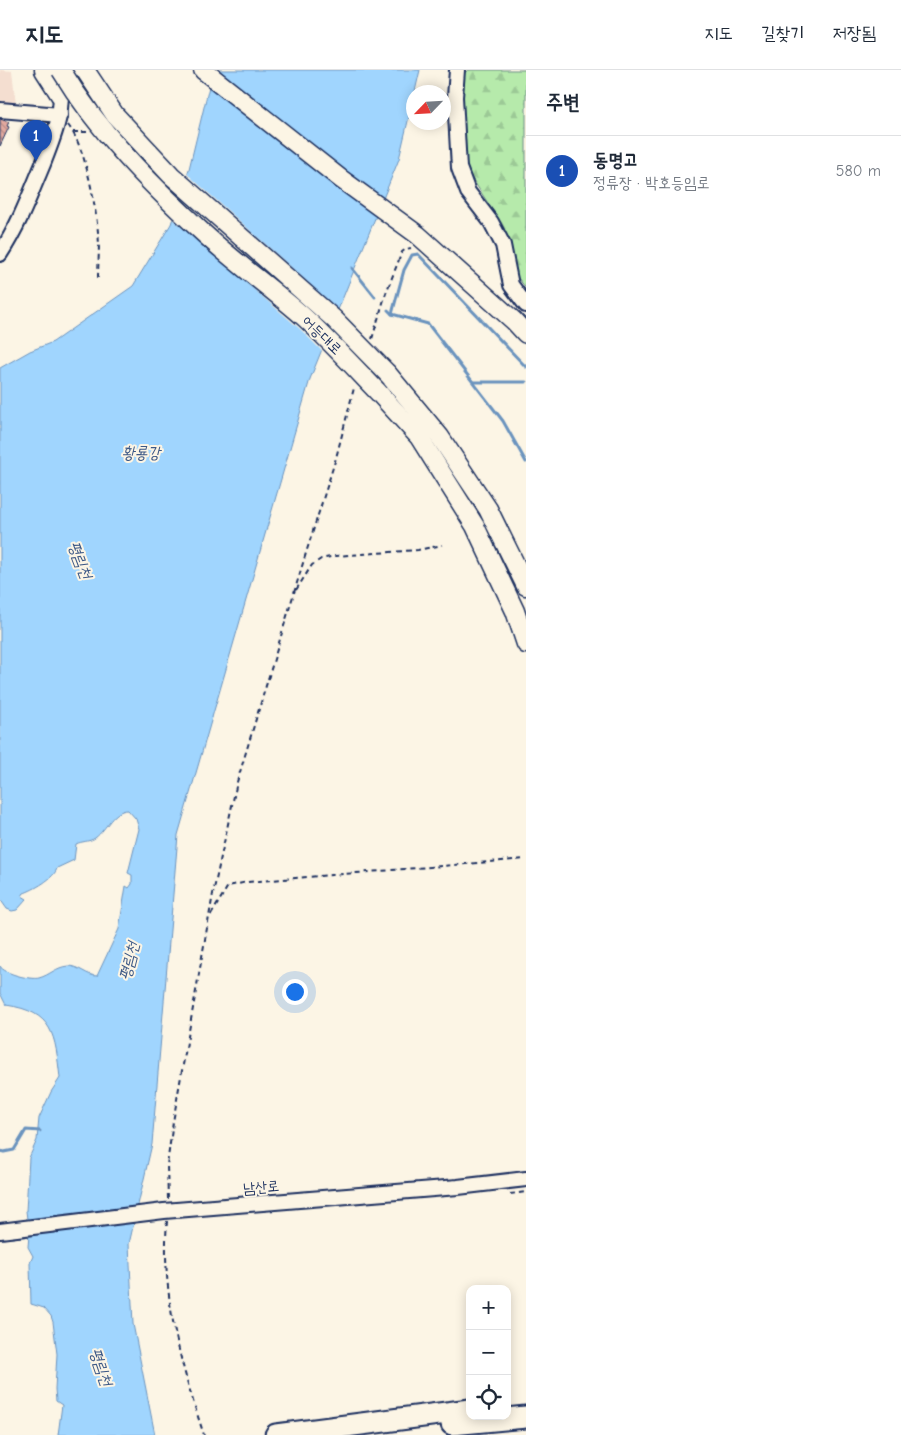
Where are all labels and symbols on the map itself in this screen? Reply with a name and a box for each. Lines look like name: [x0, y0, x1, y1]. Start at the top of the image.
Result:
north arrow: [406, 85, 451, 130]
pin: 1: [20, 120, 52, 161]
street label: 어등대로: [298, 312, 346, 358]
water label: 황룡강: [122, 444, 162, 462]
water label: 평림천: [65, 539, 96, 583]
water label: 평림천: [116, 938, 143, 982]
your location: [282, 979, 308, 1005]
street label: 남산로: [242, 1176, 280, 1198]
water label: 평림천: [86, 1346, 116, 1390]

